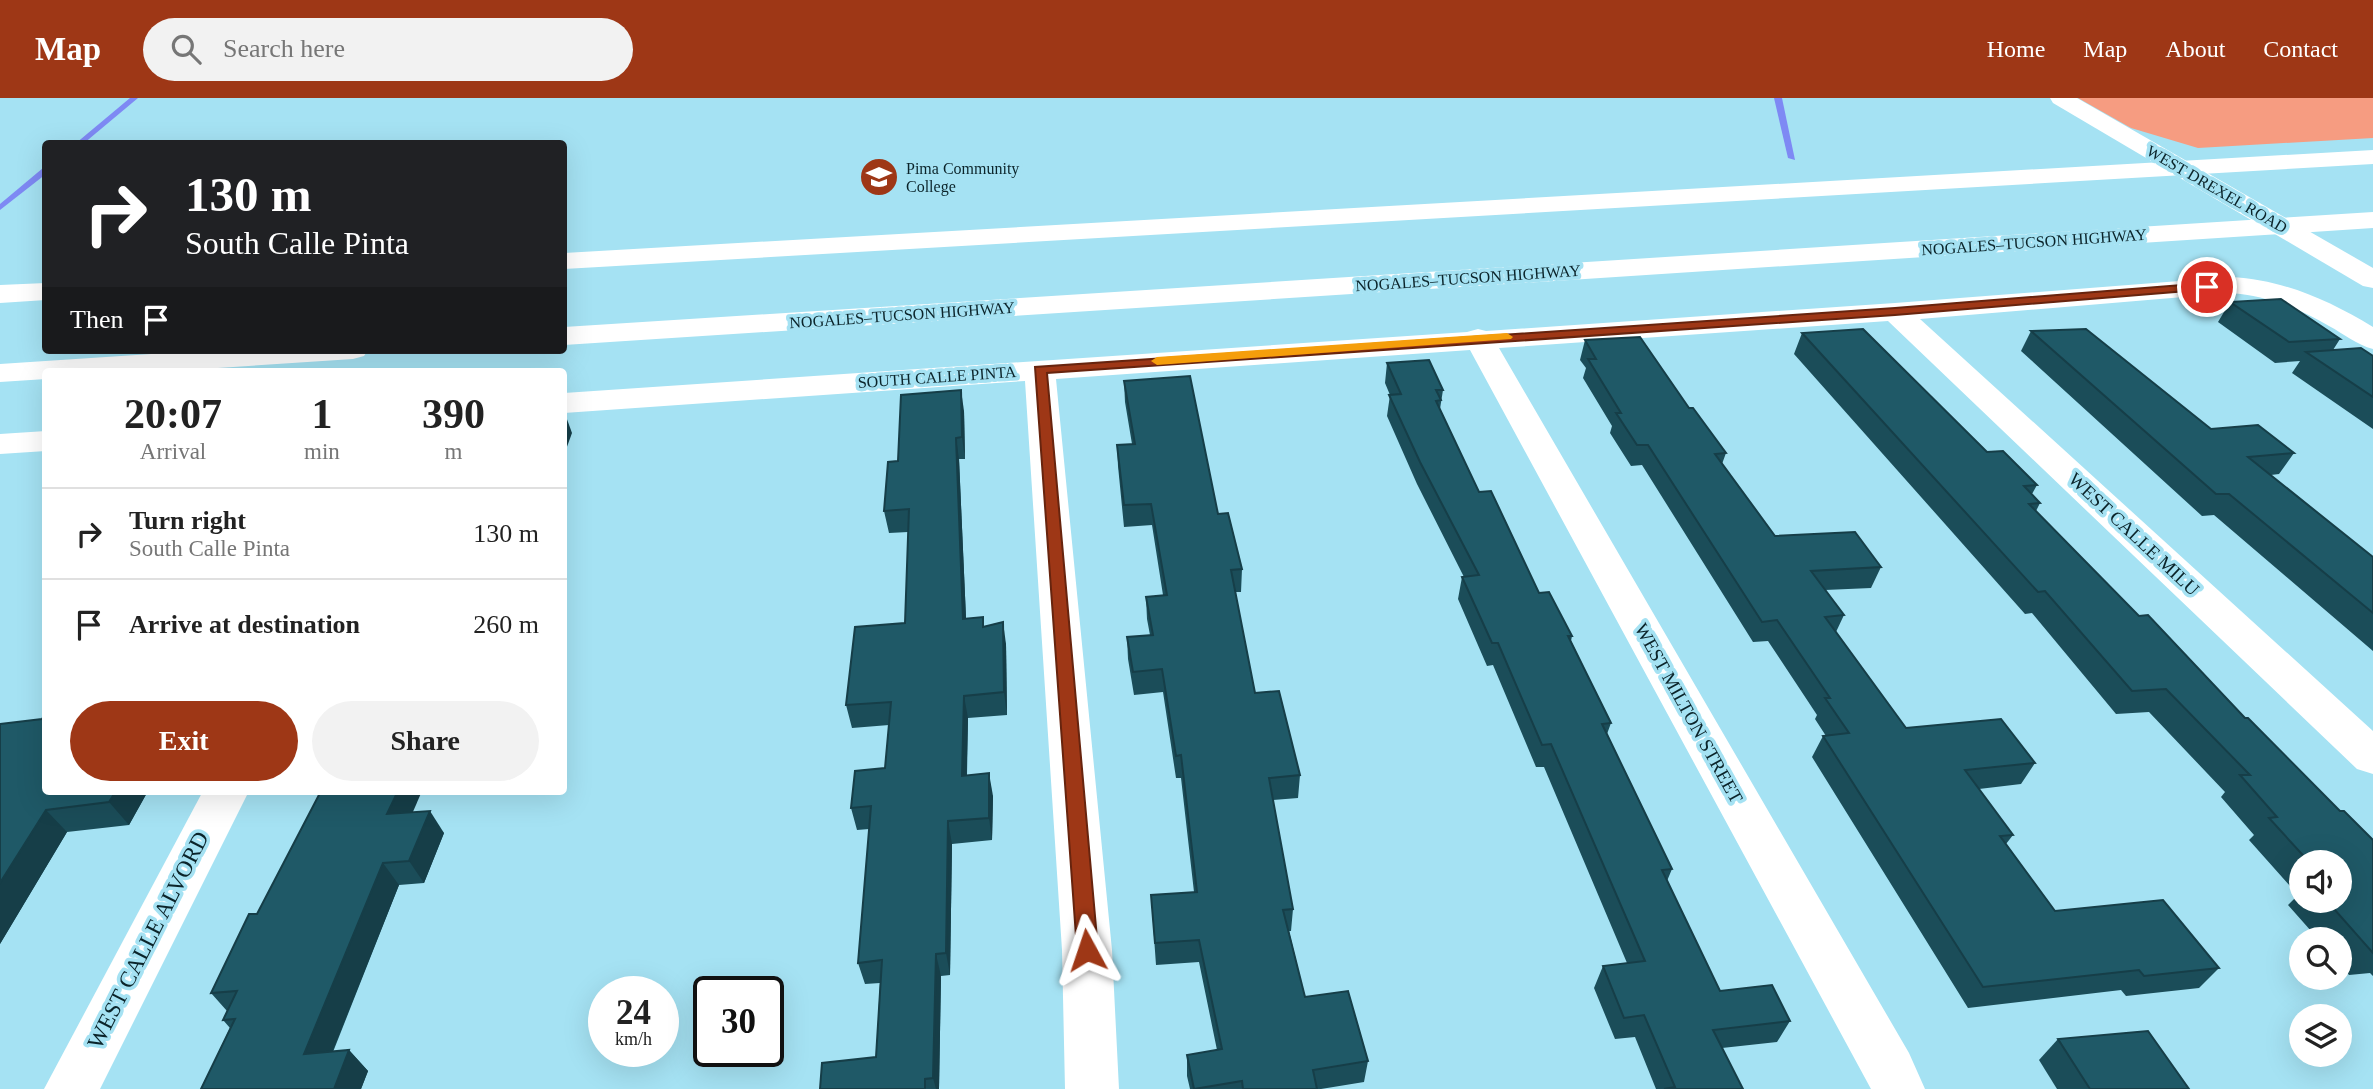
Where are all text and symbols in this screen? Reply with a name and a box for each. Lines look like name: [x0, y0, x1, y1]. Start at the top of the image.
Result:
search box: [143, 18, 633, 81]
icon: search: [167, 30, 205, 68]
text: Map: [35, 31, 101, 67]
text: Search here: [223, 34, 345, 63]
text: Home: [1987, 36, 2045, 62]
text: Map: [2083, 36, 2127, 62]
text: About: [2165, 36, 2225, 62]
text: Contact: [2263, 36, 2338, 62]
street label: WEST DREXEL ROAD: [2144, 142, 2290, 236]
school or university icon: Pima Community College: [858, 156, 900, 198]
place label: Pima Community College: [906, 160, 1019, 196]
text: 130 m: [185, 167, 312, 222]
icon: right: [70, 168, 161, 259]
text: South Calle Pinta: [185, 225, 409, 261]
street label: NOGALES–TUCSON HIGHWAY: [1921, 226, 2148, 258]
pin: [2177, 257, 2237, 317]
street label: NOGALES–TUCSON HIGHWAY: [1355, 262, 1582, 294]
icon: arrive: [2188, 268, 2226, 306]
street label: NOGALES–TUCSON HIGHWAY: [789, 299, 1016, 331]
icon: arrive: [137, 301, 175, 339]
text: Then: [70, 305, 123, 334]
street label: SOUTH CALLE PINTA: [857, 363, 1017, 391]
text: 20:07: [124, 391, 222, 437]
text: 1: [311, 391, 332, 437]
text: 390: [422, 391, 485, 437]
text: Arrival: [140, 439, 206, 464]
text: min: [304, 439, 340, 464]
text: m: [444, 439, 462, 464]
street label: WEST CALLE MILU: [2064, 468, 2204, 600]
text: Turn right: [129, 506, 246, 535]
icon: right: [70, 515, 108, 553]
text: 130 m: [473, 519, 539, 548]
text: South Calle Pinta: [129, 536, 290, 561]
icon: arrive: [70, 606, 108, 644]
text: Arrive at destination: [129, 610, 360, 639]
text: 260 m: [473, 610, 539, 639]
street label: WEST MILTON STREET: [1631, 619, 1747, 807]
button: Exit: [70, 701, 298, 781]
button: Share: [312, 701, 539, 781]
street label: WEST CALLE ALVORD: [82, 827, 214, 1053]
map controls: [2289, 850, 2352, 1067]
button: sound: [2289, 850, 2352, 913]
position arrow: [1050, 913, 1124, 987]
button: search: [2289, 927, 2352, 990]
speed limit sign: 30: [693, 976, 784, 1067]
text: 24: [616, 993, 651, 1032]
button: layers: [2289, 1004, 2352, 1067]
text: km/h: [615, 1029, 652, 1049]

